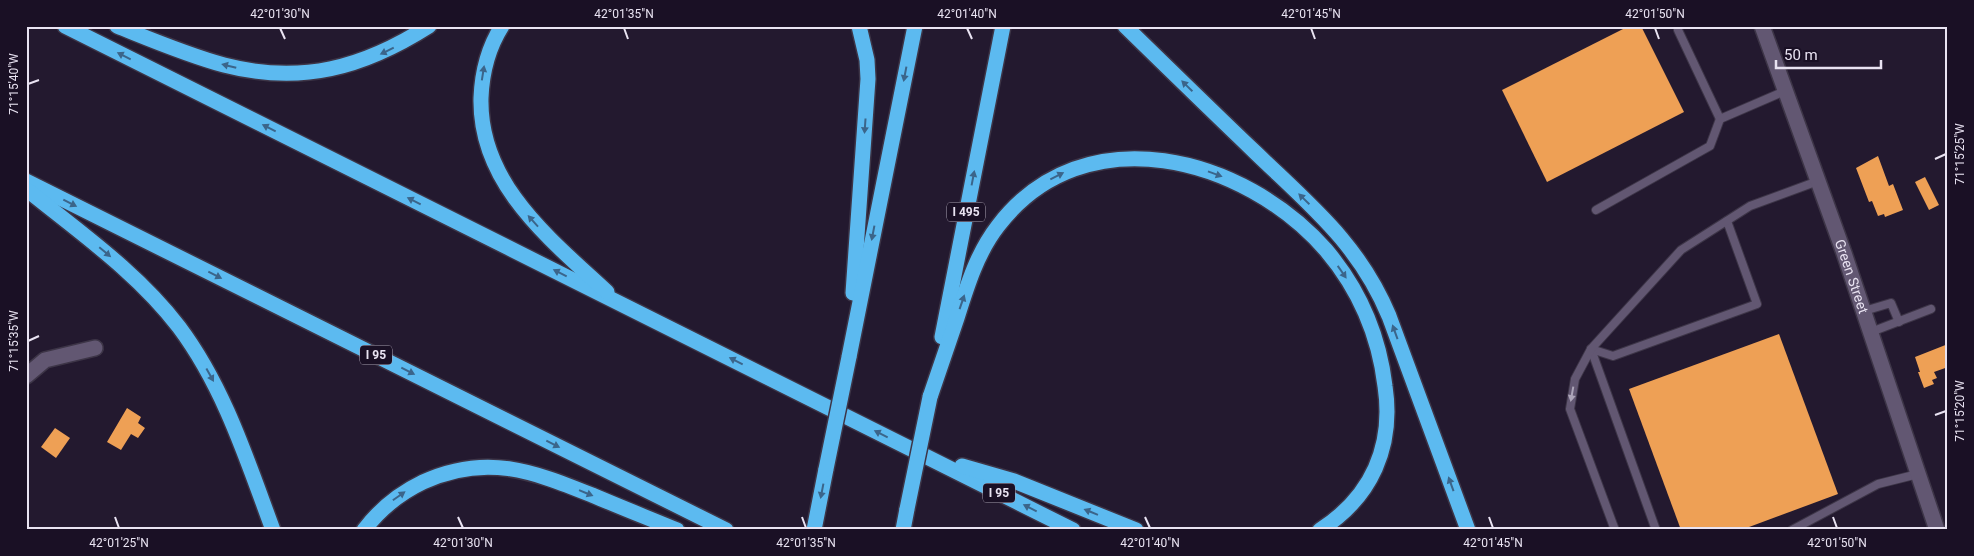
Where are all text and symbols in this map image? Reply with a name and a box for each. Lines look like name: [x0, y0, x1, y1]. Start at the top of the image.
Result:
text: 42°01'30"N: [250, 7, 310, 21]
text: 42°01'35"N: [594, 7, 654, 21]
text: 42°01'40"N: [937, 7, 997, 21]
text: 42°01'45"N: [1281, 7, 1341, 21]
text: 42°01'50"N: [1625, 7, 1685, 21]
scale bar: [1776, 38, 1882, 70]
text: 50 m: [1784, 46, 1818, 64]
one-way arrow: [380, 47, 394, 55]
one-way arrow: [116, 51, 131, 60]
text: 71°15'40"W: [7, 53, 21, 115]
one-way arrow: [221, 62, 236, 70]
one-way arrow: [480, 65, 488, 81]
one-way arrow: [901, 66, 909, 82]
one-way arrow: [1181, 80, 1193, 92]
one-way arrow: [861, 119, 869, 135]
text: 71°15'25"W: [1953, 123, 1967, 185]
one-way arrow: [262, 124, 276, 132]
one-way arrow: [969, 170, 977, 186]
one-way arrow: [1208, 170, 1223, 178]
one-way arrow: [1050, 172, 1065, 180]
one-way arrow: [1298, 193, 1310, 205]
one-way arrow: [407, 197, 422, 205]
one-way arrow: [63, 199, 77, 207]
road number: I 495: [947, 202, 985, 222]
one-way arrow: [527, 216, 539, 228]
one-way arrow: [869, 226, 877, 242]
street label: Green Street: [1832, 237, 1872, 316]
one-way arrow: [99, 247, 112, 258]
one-way arrow: [1337, 265, 1347, 279]
one-way arrow: [553, 269, 567, 277]
one-way arrow: [208, 271, 222, 279]
one-way arrow: [959, 294, 966, 309]
text: 71°15'35"W: [7, 310, 21, 372]
one-way arrow: [1391, 324, 1398, 339]
road number: I 95: [360, 346, 392, 364]
one-way arrow: [729, 357, 743, 365]
one-way arrow: [401, 367, 415, 375]
one-way arrow: [206, 368, 214, 383]
text: 71°15'20"W: [1953, 380, 1967, 442]
one-way arrow: [1568, 386, 1576, 402]
one-way arrow: [874, 430, 888, 438]
one-way arrow: [546, 440, 560, 448]
one-way arrow: [1447, 476, 1455, 491]
one-way arrow: [817, 483, 825, 499]
road number: I 95: [983, 483, 1015, 502]
one-way arrow: [579, 490, 594, 497]
one-way arrow: [392, 491, 406, 501]
one-way arrow: [1023, 504, 1037, 512]
one-way arrow: [1083, 508, 1098, 516]
text: 42°01'25"N: [89, 536, 149, 550]
text: 42°01'30"N: [433, 536, 493, 550]
text: 42°01'35"N: [776, 536, 836, 550]
text: 42°01'40"N: [1120, 536, 1180, 550]
text: 42°01'45"N: [1463, 536, 1523, 550]
text: 42°01'50"N: [1807, 536, 1867, 550]

